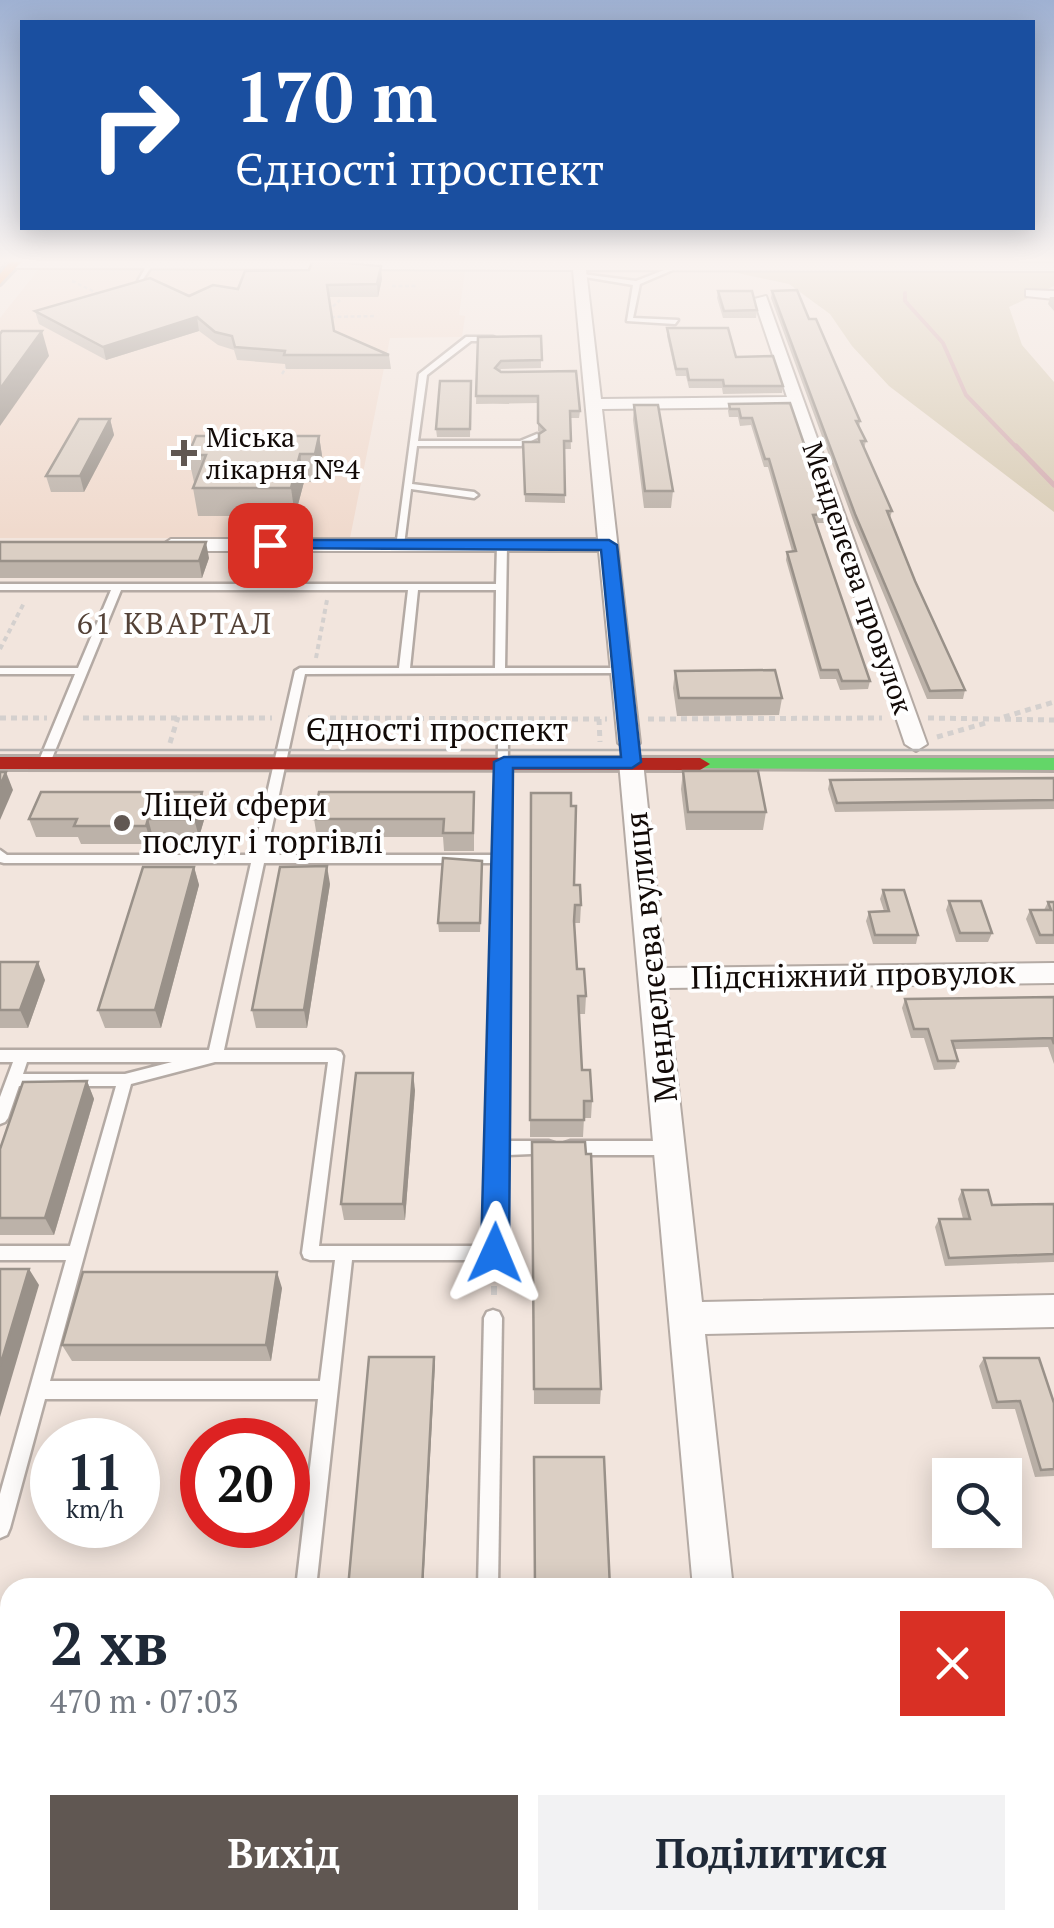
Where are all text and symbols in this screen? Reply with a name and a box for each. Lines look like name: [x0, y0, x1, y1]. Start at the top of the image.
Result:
text: 170 m: [235, 49, 437, 142]
icon: right: [70, 60, 200, 190]
text: Єдності проспект: [235, 138, 604, 198]
place label: Міська лікарня №4: [206, 418, 360, 487]
street label: Менделєєва провулок: [795, 437, 923, 720]
marker: Міська лікарня №4: [171, 440, 197, 466]
pin: [228, 503, 313, 588]
icon: arrive: [243, 518, 298, 573]
district label: 61 КВАРТАЛ: [77, 603, 273, 643]
street label: Єдності проспект: [306, 708, 568, 750]
place label: Ліцей сфери послуг і торгівлі: [141, 783, 383, 862]
street label: Менделєєва вулиця: [614, 810, 686, 1104]
marker: Ліцей сфери послуг і торгівлі: [111, 812, 133, 834]
street label: Підсніжний провулок: [690, 950, 1016, 998]
position arrow: [443, 1201, 547, 1305]
speed limit sign: 20: [180, 1418, 310, 1548]
text: 11: [67, 1438, 123, 1504]
map controls: [932, 1458, 1022, 1548]
button: search: [932, 1458, 1022, 1548]
text: km/h: [66, 1492, 124, 1525]
text: 2 хв: [50, 1603, 168, 1682]
button: close: [900, 1611, 1005, 1716]
text: 470 m · 07:03: [50, 1680, 238, 1722]
button: Вихід: [50, 1795, 518, 1910]
button: Поділитися: [538, 1795, 1005, 1910]

